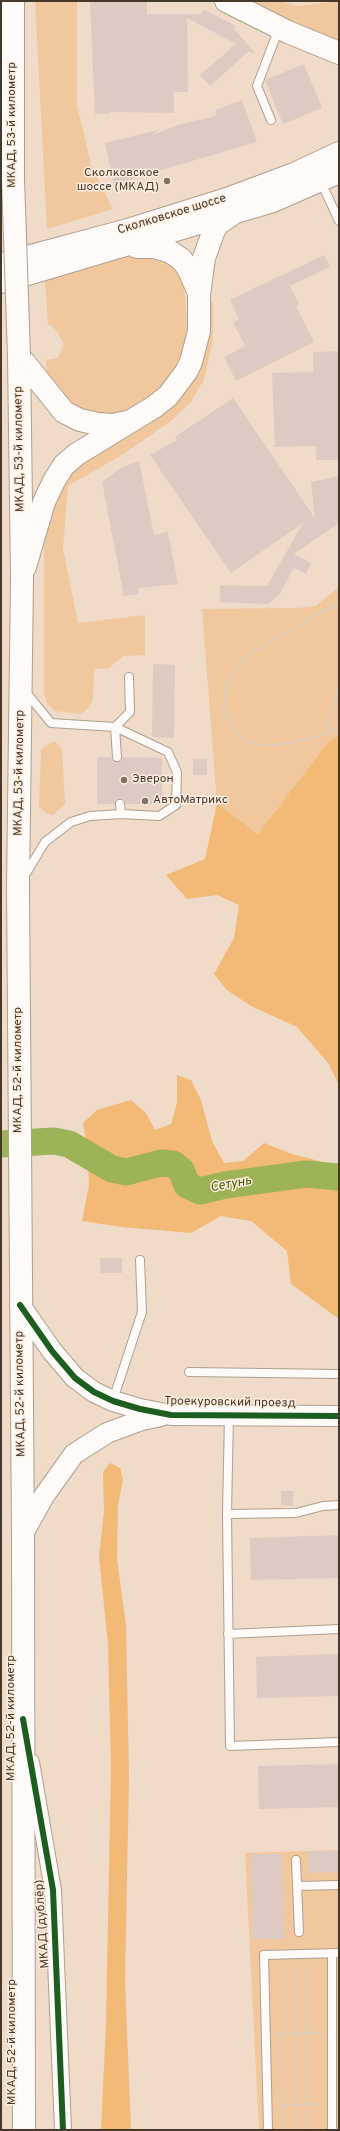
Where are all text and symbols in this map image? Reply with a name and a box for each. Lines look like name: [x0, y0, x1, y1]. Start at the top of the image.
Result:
street label: МКАД, 53-й километр: [6, 62, 20, 188]
place label: Сколковское шоссе (МКАД): [77, 167, 159, 195]
marker: Сколковское шоссе (МКАД): [162, 176, 172, 186]
street label: Сколковское шоссе: [116, 192, 228, 238]
street label: МКАД, 53-й километр: [12, 386, 28, 512]
street label: МКАД, 53-й километр: [12, 710, 28, 836]
place label: Эверон: [132, 773, 174, 787]
marker: Эверон: [119, 775, 129, 785]
place label: АвтоМатрикс: [153, 794, 228, 808]
marker: АвтоМатрикс: [140, 796, 150, 806]
street label: МКАД, 52-й километр: [12, 1007, 26, 1133]
water label: Сетунь: [209, 1174, 253, 1196]
street label: МКАД, 52-й километр: [13, 1331, 29, 1457]
street label: Троекуровский проезд: [164, 1395, 296, 1411]
street label: МКАД, 52-й километр: [5, 1655, 19, 1781]
street label: МКАД (дублёр): [33, 1879, 53, 1969]
street label: МКАД, 52-й километр: [6, 1979, 20, 2105]

